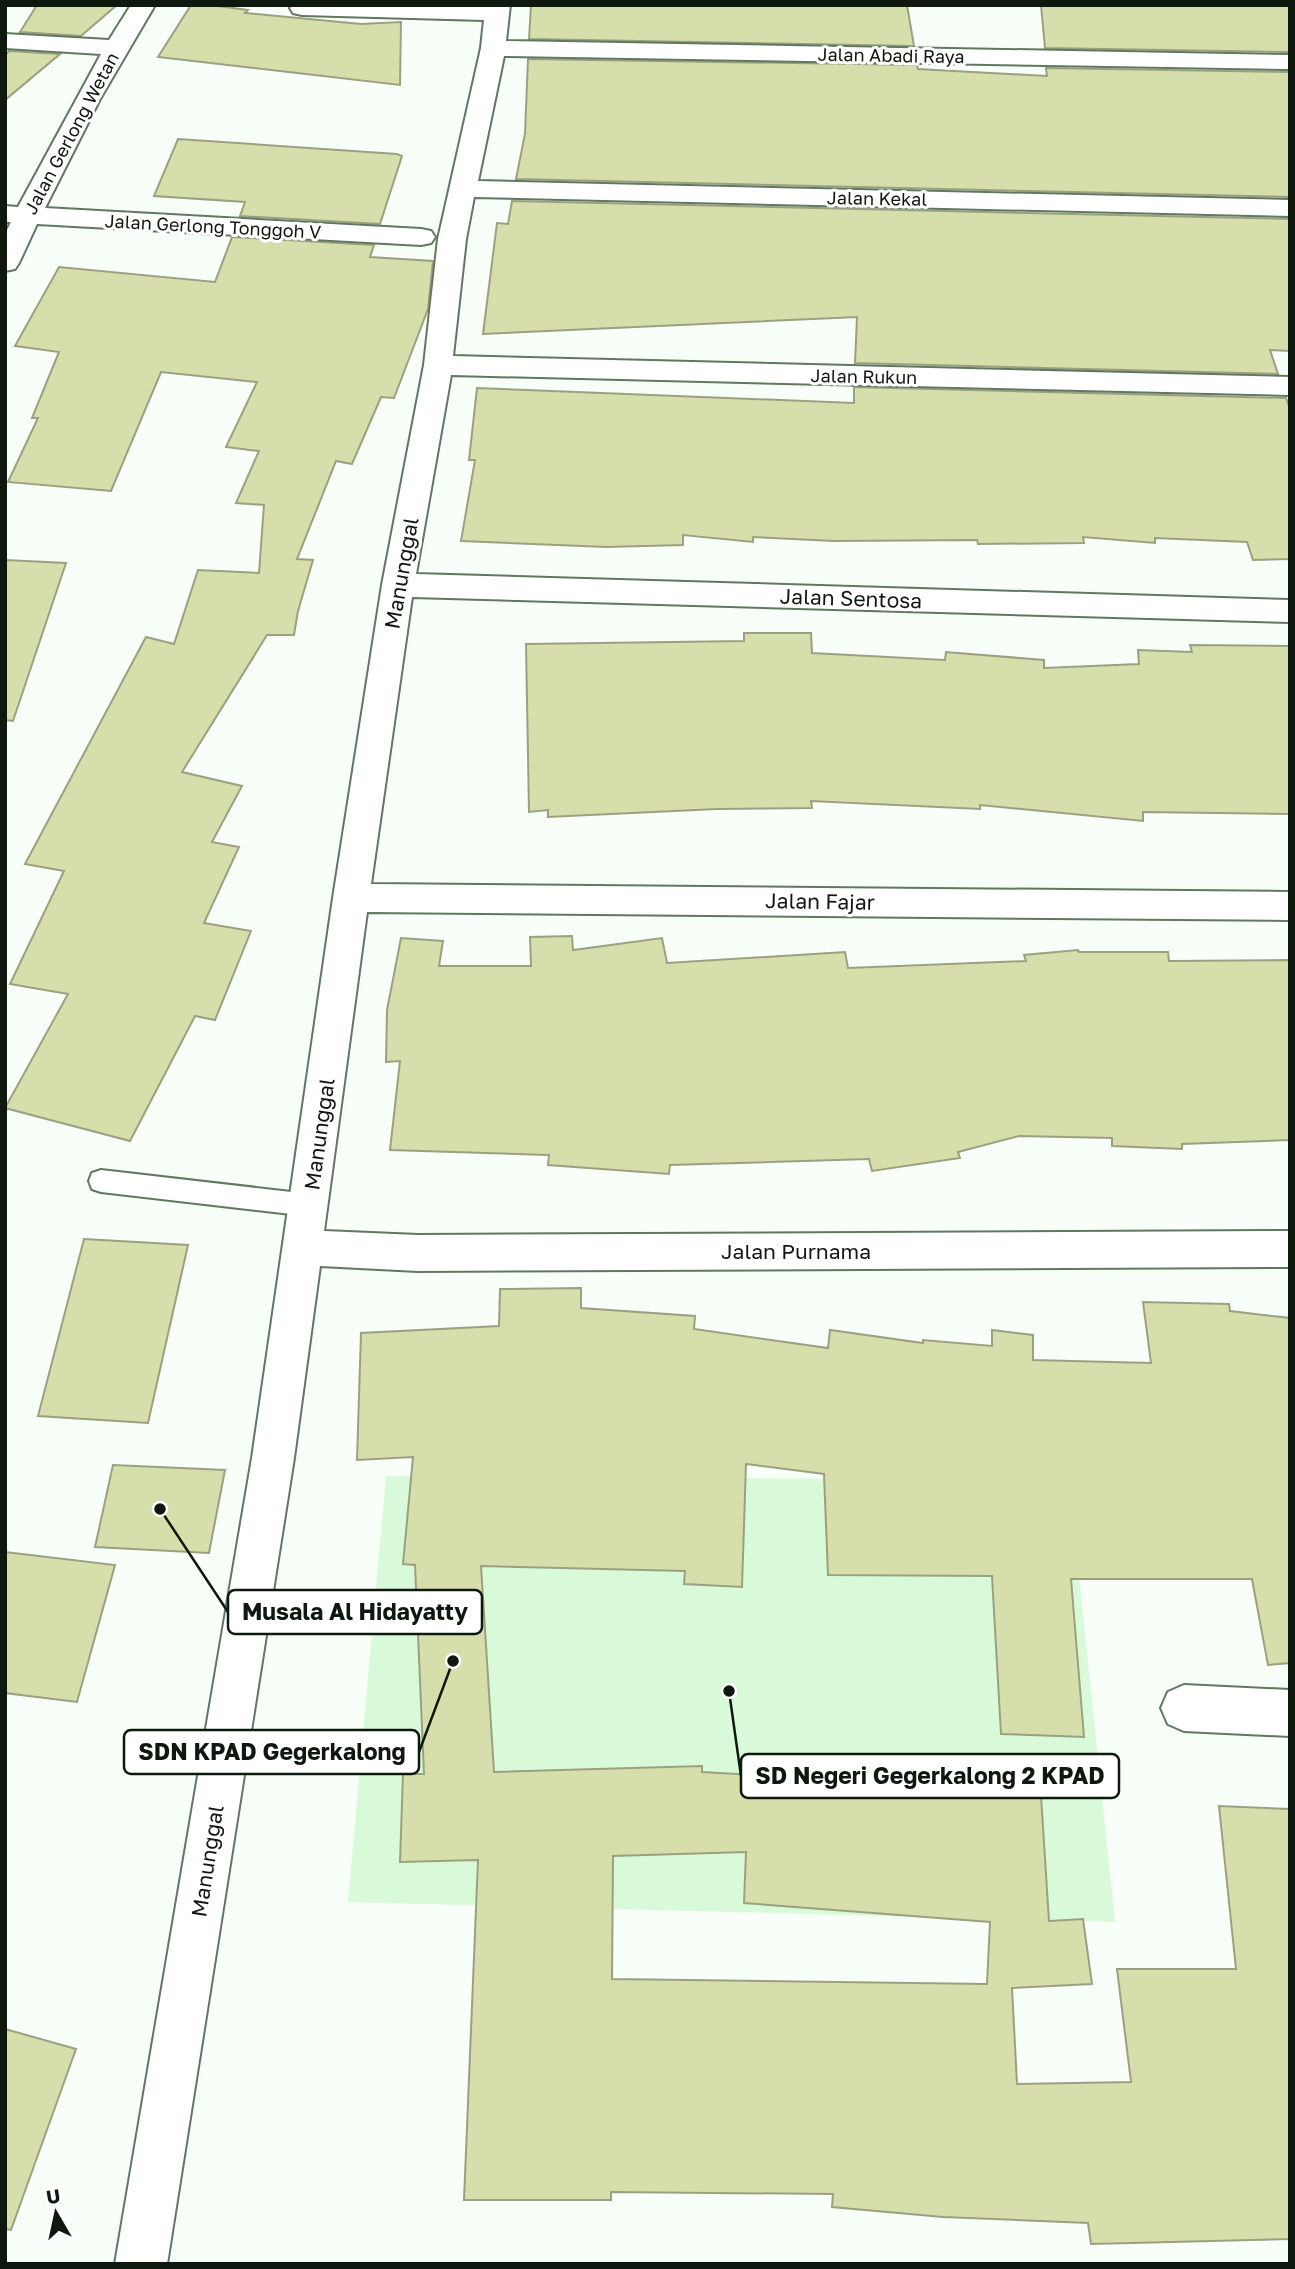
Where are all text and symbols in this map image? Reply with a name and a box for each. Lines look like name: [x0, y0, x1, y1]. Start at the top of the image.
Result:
street label: Jalan Abadi Raya: [817, 43, 965, 67]
street label: Jalan Gerlong Wetan: [19, 48, 123, 218]
street label: Jalan Kekal: [827, 186, 927, 210]
street label: Jalan Gerlong Tonggoh V: [104, 209, 322, 243]
street label: Jalan Rukun: [811, 364, 917, 388]
street label: Manunggal: [378, 515, 424, 631]
street label: Jalan Sentosa: [779, 583, 923, 613]
street label: Jalan Fajar: [765, 887, 875, 915]
street label: Manunggal: [298, 1076, 340, 1192]
street label: Jalan Purnama: [721, 1238, 871, 1264]
callout: Musala Al Hidayatty: [228, 1590, 482, 1634]
text: Musala Al Hidayatty: [242, 1597, 468, 1625]
callout: SDN KPAD Gegerkalong: [124, 1730, 419, 1774]
text: SDN KPAD Gegerkalong: [138, 1737, 406, 1765]
callout: SD Negeri Gegerkalong 2 KPAD: [741, 1754, 1119, 1798]
text: SD Negeri Gegerkalong 2 KPAD: [755, 1761, 1105, 1789]
street label: Manunggal: [185, 1803, 229, 1919]
north arrow: [21, 2178, 91, 2248]
text: U: [45, 2183, 62, 2208]

